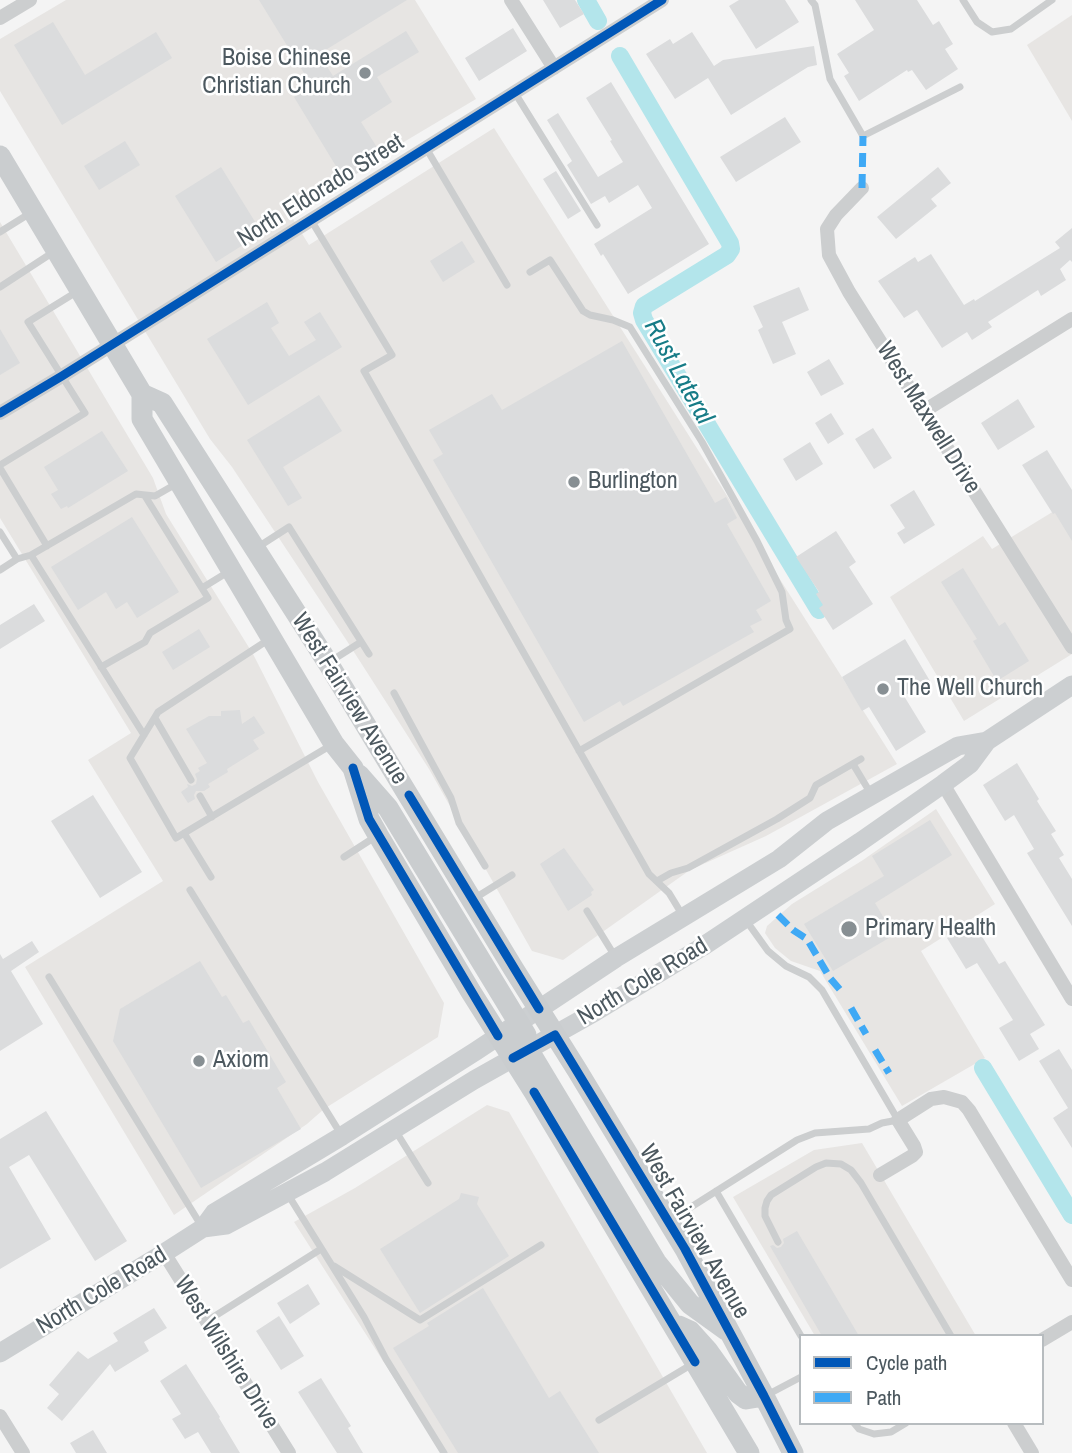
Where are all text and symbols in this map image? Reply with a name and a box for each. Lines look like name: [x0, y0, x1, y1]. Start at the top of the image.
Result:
place label: Boise Chinese Christian Church: [202, 45, 351, 101]
marker: Boise Chinese Christian Church: [357, 65, 373, 81]
street label: North Eldorado Street: [233, 128, 409, 254]
water label: Rust Lateral: [636, 314, 720, 430]
street label: West Maxwell Drive: [870, 337, 986, 499]
place label: Burlington: [588, 468, 678, 496]
marker: Burlington: [566, 474, 582, 490]
street label: West Fairview Avenue: [285, 608, 413, 790]
place label: The Well Church: [897, 675, 1043, 703]
marker: The Well Church: [875, 681, 891, 697]
place label: Primary Health: [865, 915, 996, 943]
marker: Primary Health: [839, 919, 859, 939]
street label: North Cole Road: [573, 932, 713, 1032]
place label: Axiom: [213, 1047, 269, 1075]
marker: Axiom: [191, 1053, 207, 1069]
street label: West Fairview Avenue: [632, 1140, 756, 1324]
street label: North Cole Road: [32, 1241, 172, 1341]
street label: West Wilshire Drive: [168, 1271, 284, 1435]
legend: [799, 1334, 1044, 1425]
text: Cycle path: [866, 1348, 947, 1377]
text: Path: [866, 1383, 901, 1412]

